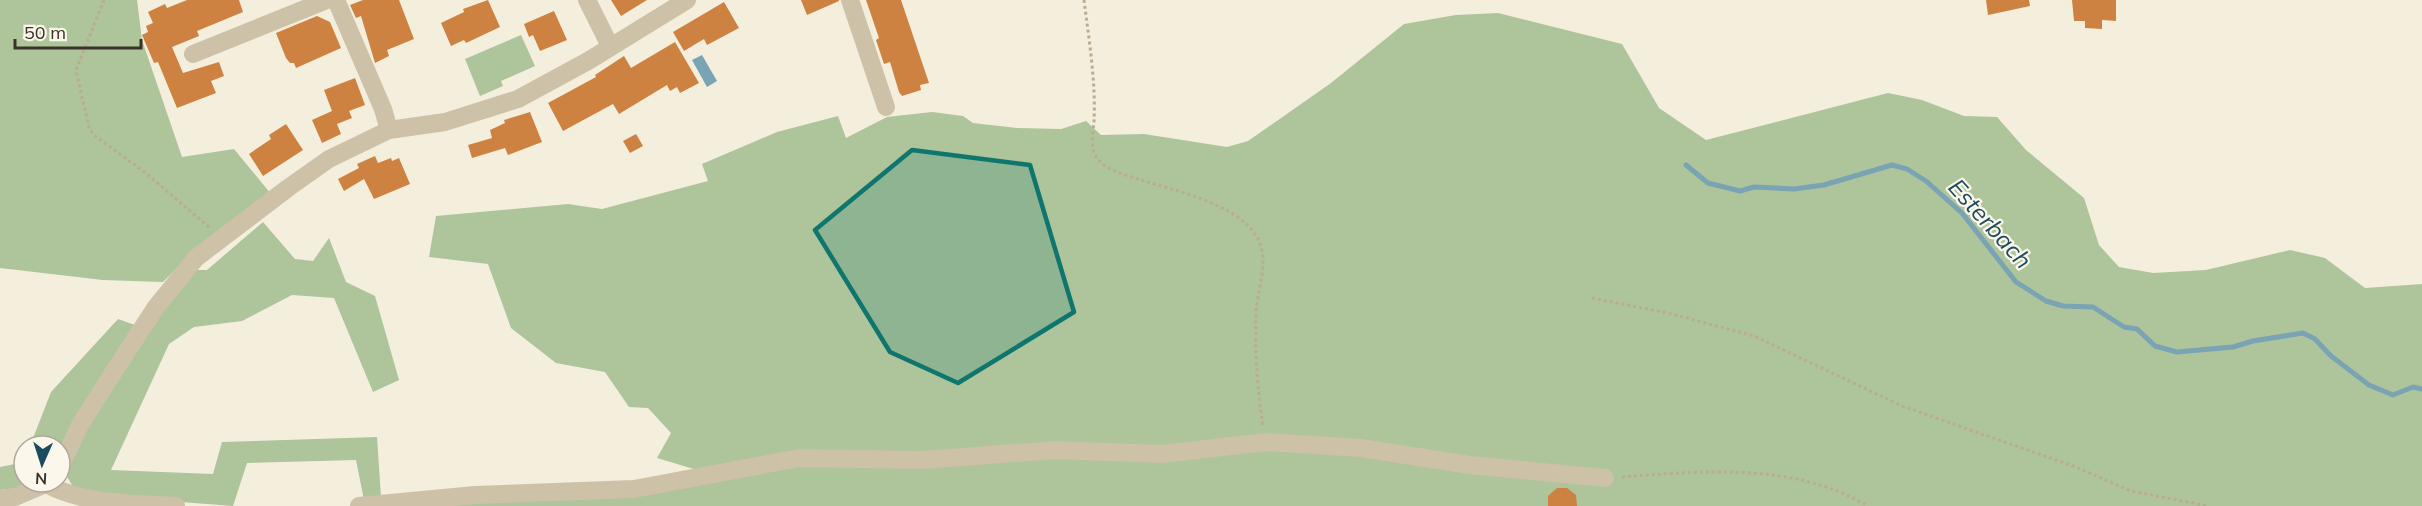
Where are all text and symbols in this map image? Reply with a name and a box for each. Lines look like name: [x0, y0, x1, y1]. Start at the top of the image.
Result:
scale bar: [15, 12, 141, 50]
text: 50 m: [24, 21, 66, 44]
water label: Esterbach: [1943, 172, 2039, 274]
north arrow: [12, 434, 72, 494]
text: N: [35, 469, 48, 489]

